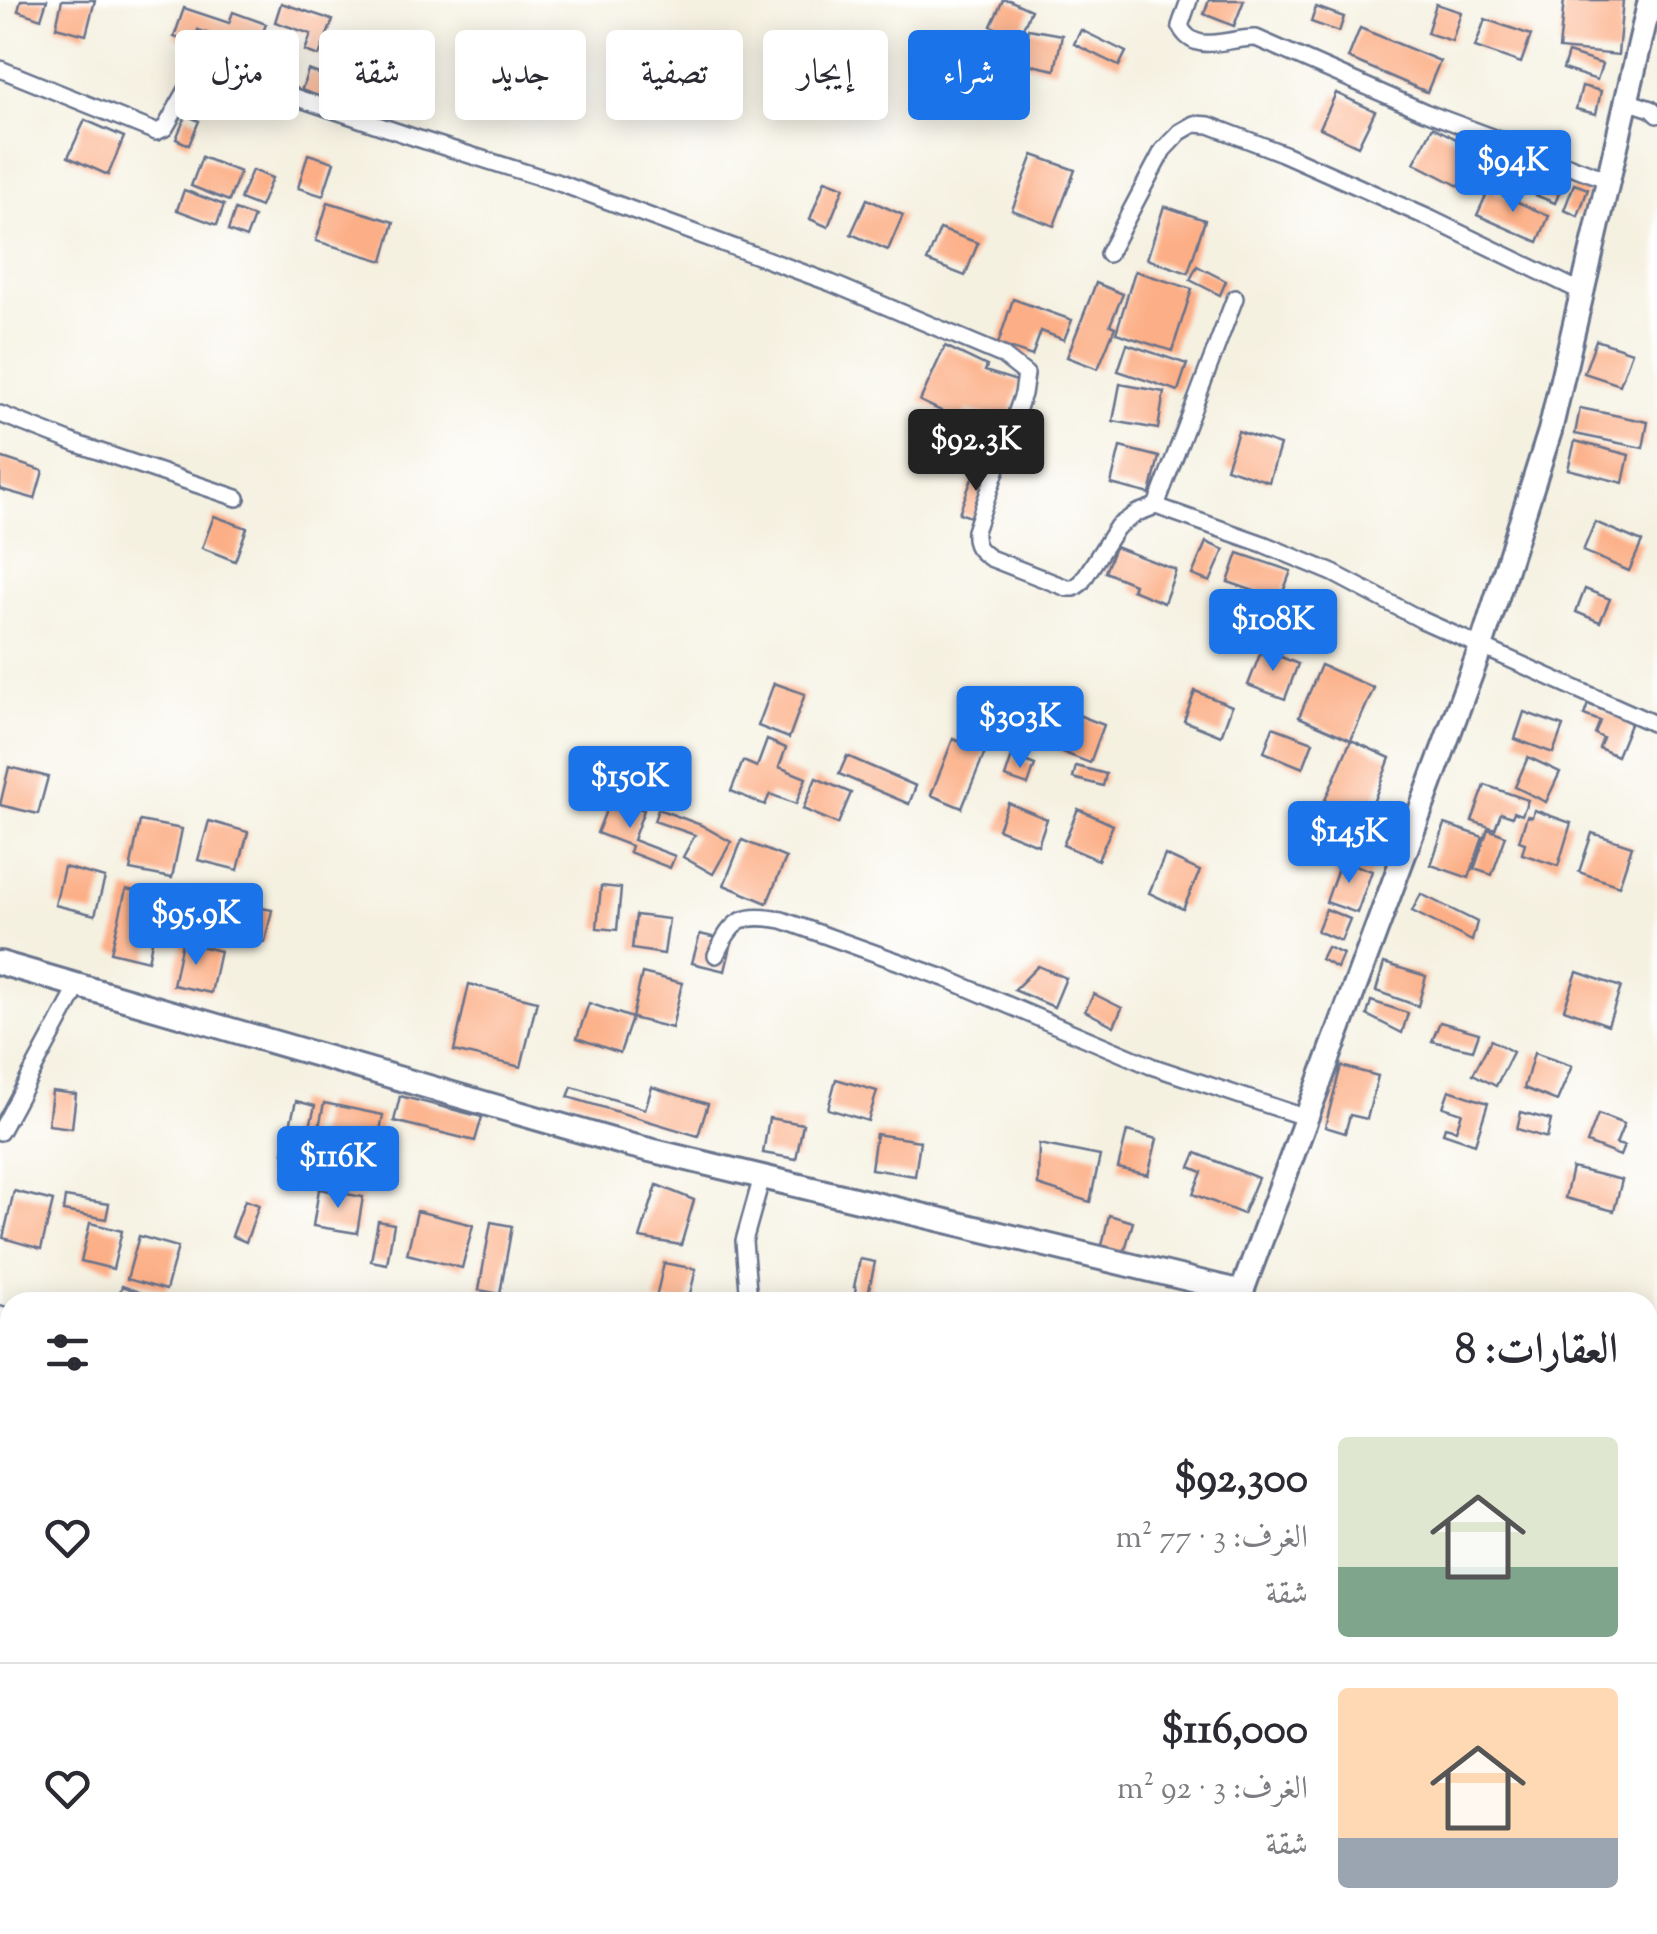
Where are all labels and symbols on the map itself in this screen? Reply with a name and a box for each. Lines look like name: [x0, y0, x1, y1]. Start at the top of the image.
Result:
pin: $94K: [1454, 130, 1572, 215]
pin: $92.3K: [895, 409, 1057, 494]
pin: $108K: [1203, 589, 1343, 674]
pin: $303K: [950, 686, 1090, 771]
pin: $150K: [560, 746, 700, 831]
pin: $145K: [1279, 801, 1419, 886]
pin: $95.9K: [115, 883, 277, 968]
pin: $116K: [268, 1126, 408, 1211]

